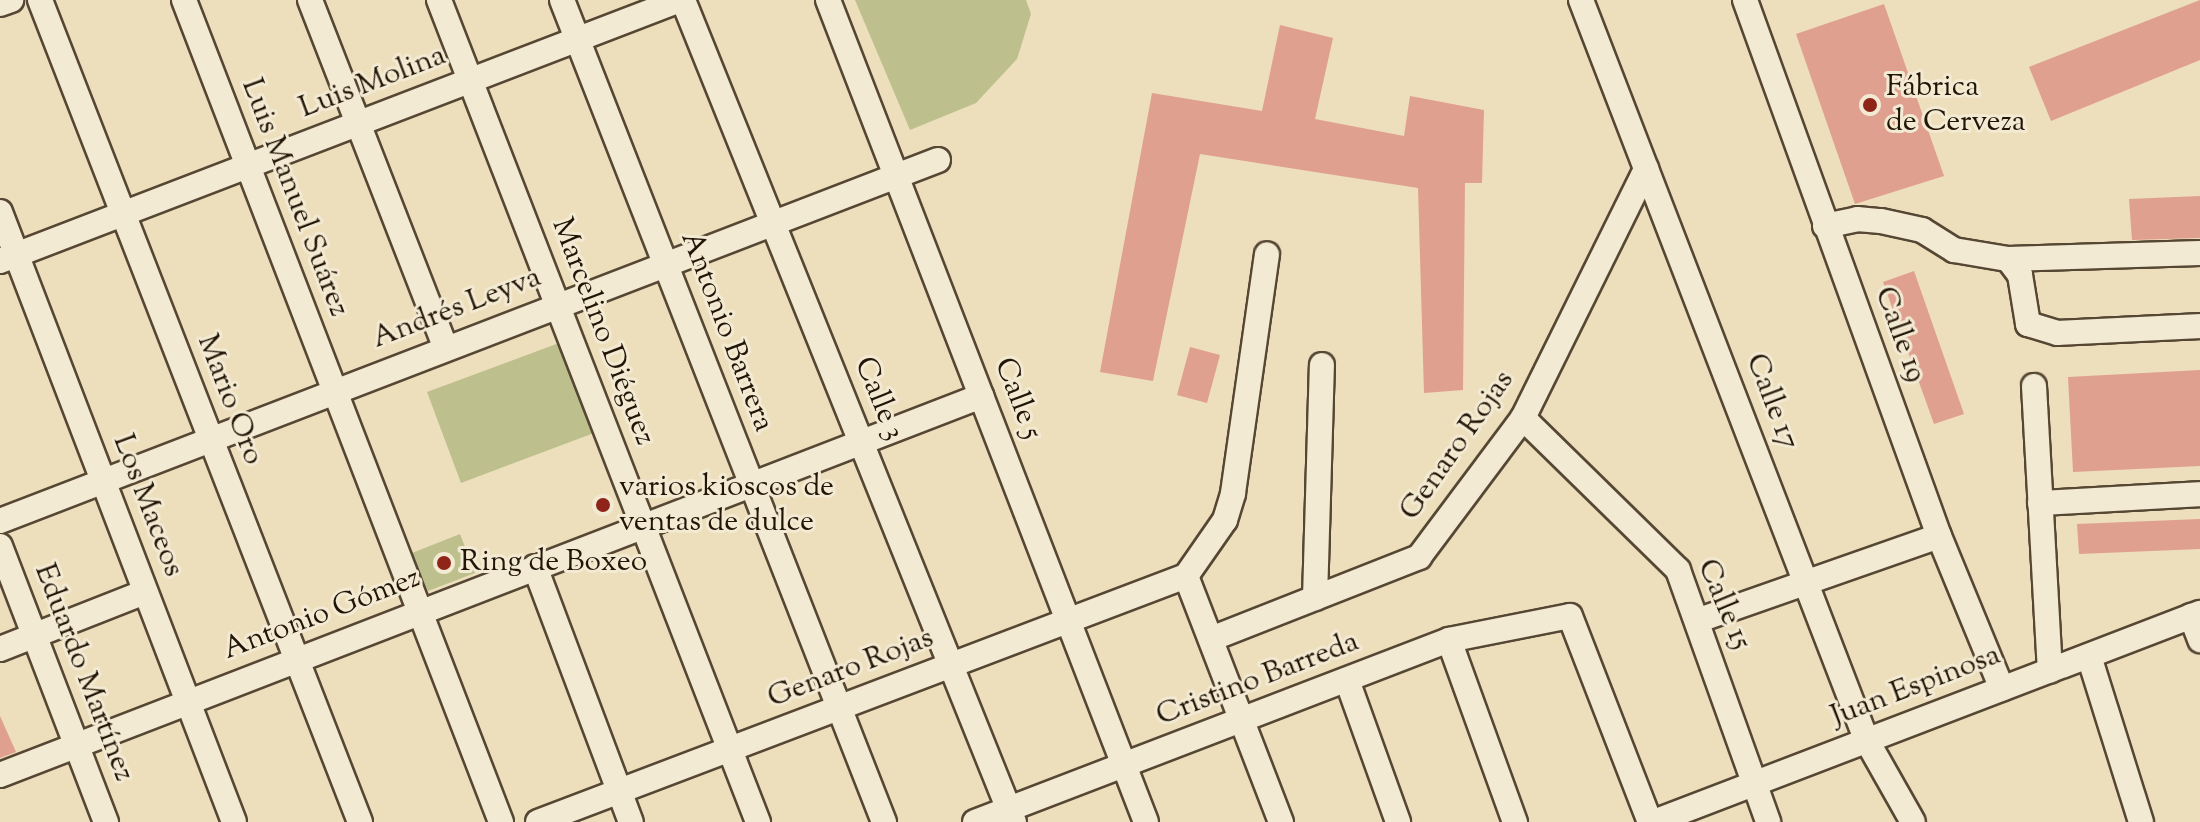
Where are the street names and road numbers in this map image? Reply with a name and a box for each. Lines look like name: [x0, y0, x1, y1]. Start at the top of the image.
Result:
street label: Luis Molina: [295, 39, 451, 127]
street label: Luis Manuel Suárez: [232, 74, 356, 322]
street label: Marcelino Diéguez: [542, 213, 662, 451]
street label: Antonio Barrera: [671, 227, 781, 437]
street label: Andrés Leyva: [367, 260, 547, 358]
street label: Calle 19: [1865, 282, 1933, 388]
street label: Mario Oro: [188, 330, 270, 470]
street label: Calle 17: [1736, 349, 1806, 455]
street label: Calle 3: [845, 352, 911, 446]
street label: Calle 5: [985, 353, 1049, 445]
street label: Genaro Rojas: [1393, 364, 1523, 528]
street label: Los Maceos: [103, 430, 191, 582]
street label: Calle 15: [1688, 554, 1758, 656]
street label: Eduardo Martínez: [25, 559, 141, 787]
street label: Antonio Gómez: [218, 561, 426, 669]
street label: Genaro Rojas: [763, 621, 939, 717]
street label: Cristino Barreda: [1152, 625, 1364, 735]
street label: Juan Espinosa: [1826, 638, 2006, 736]

